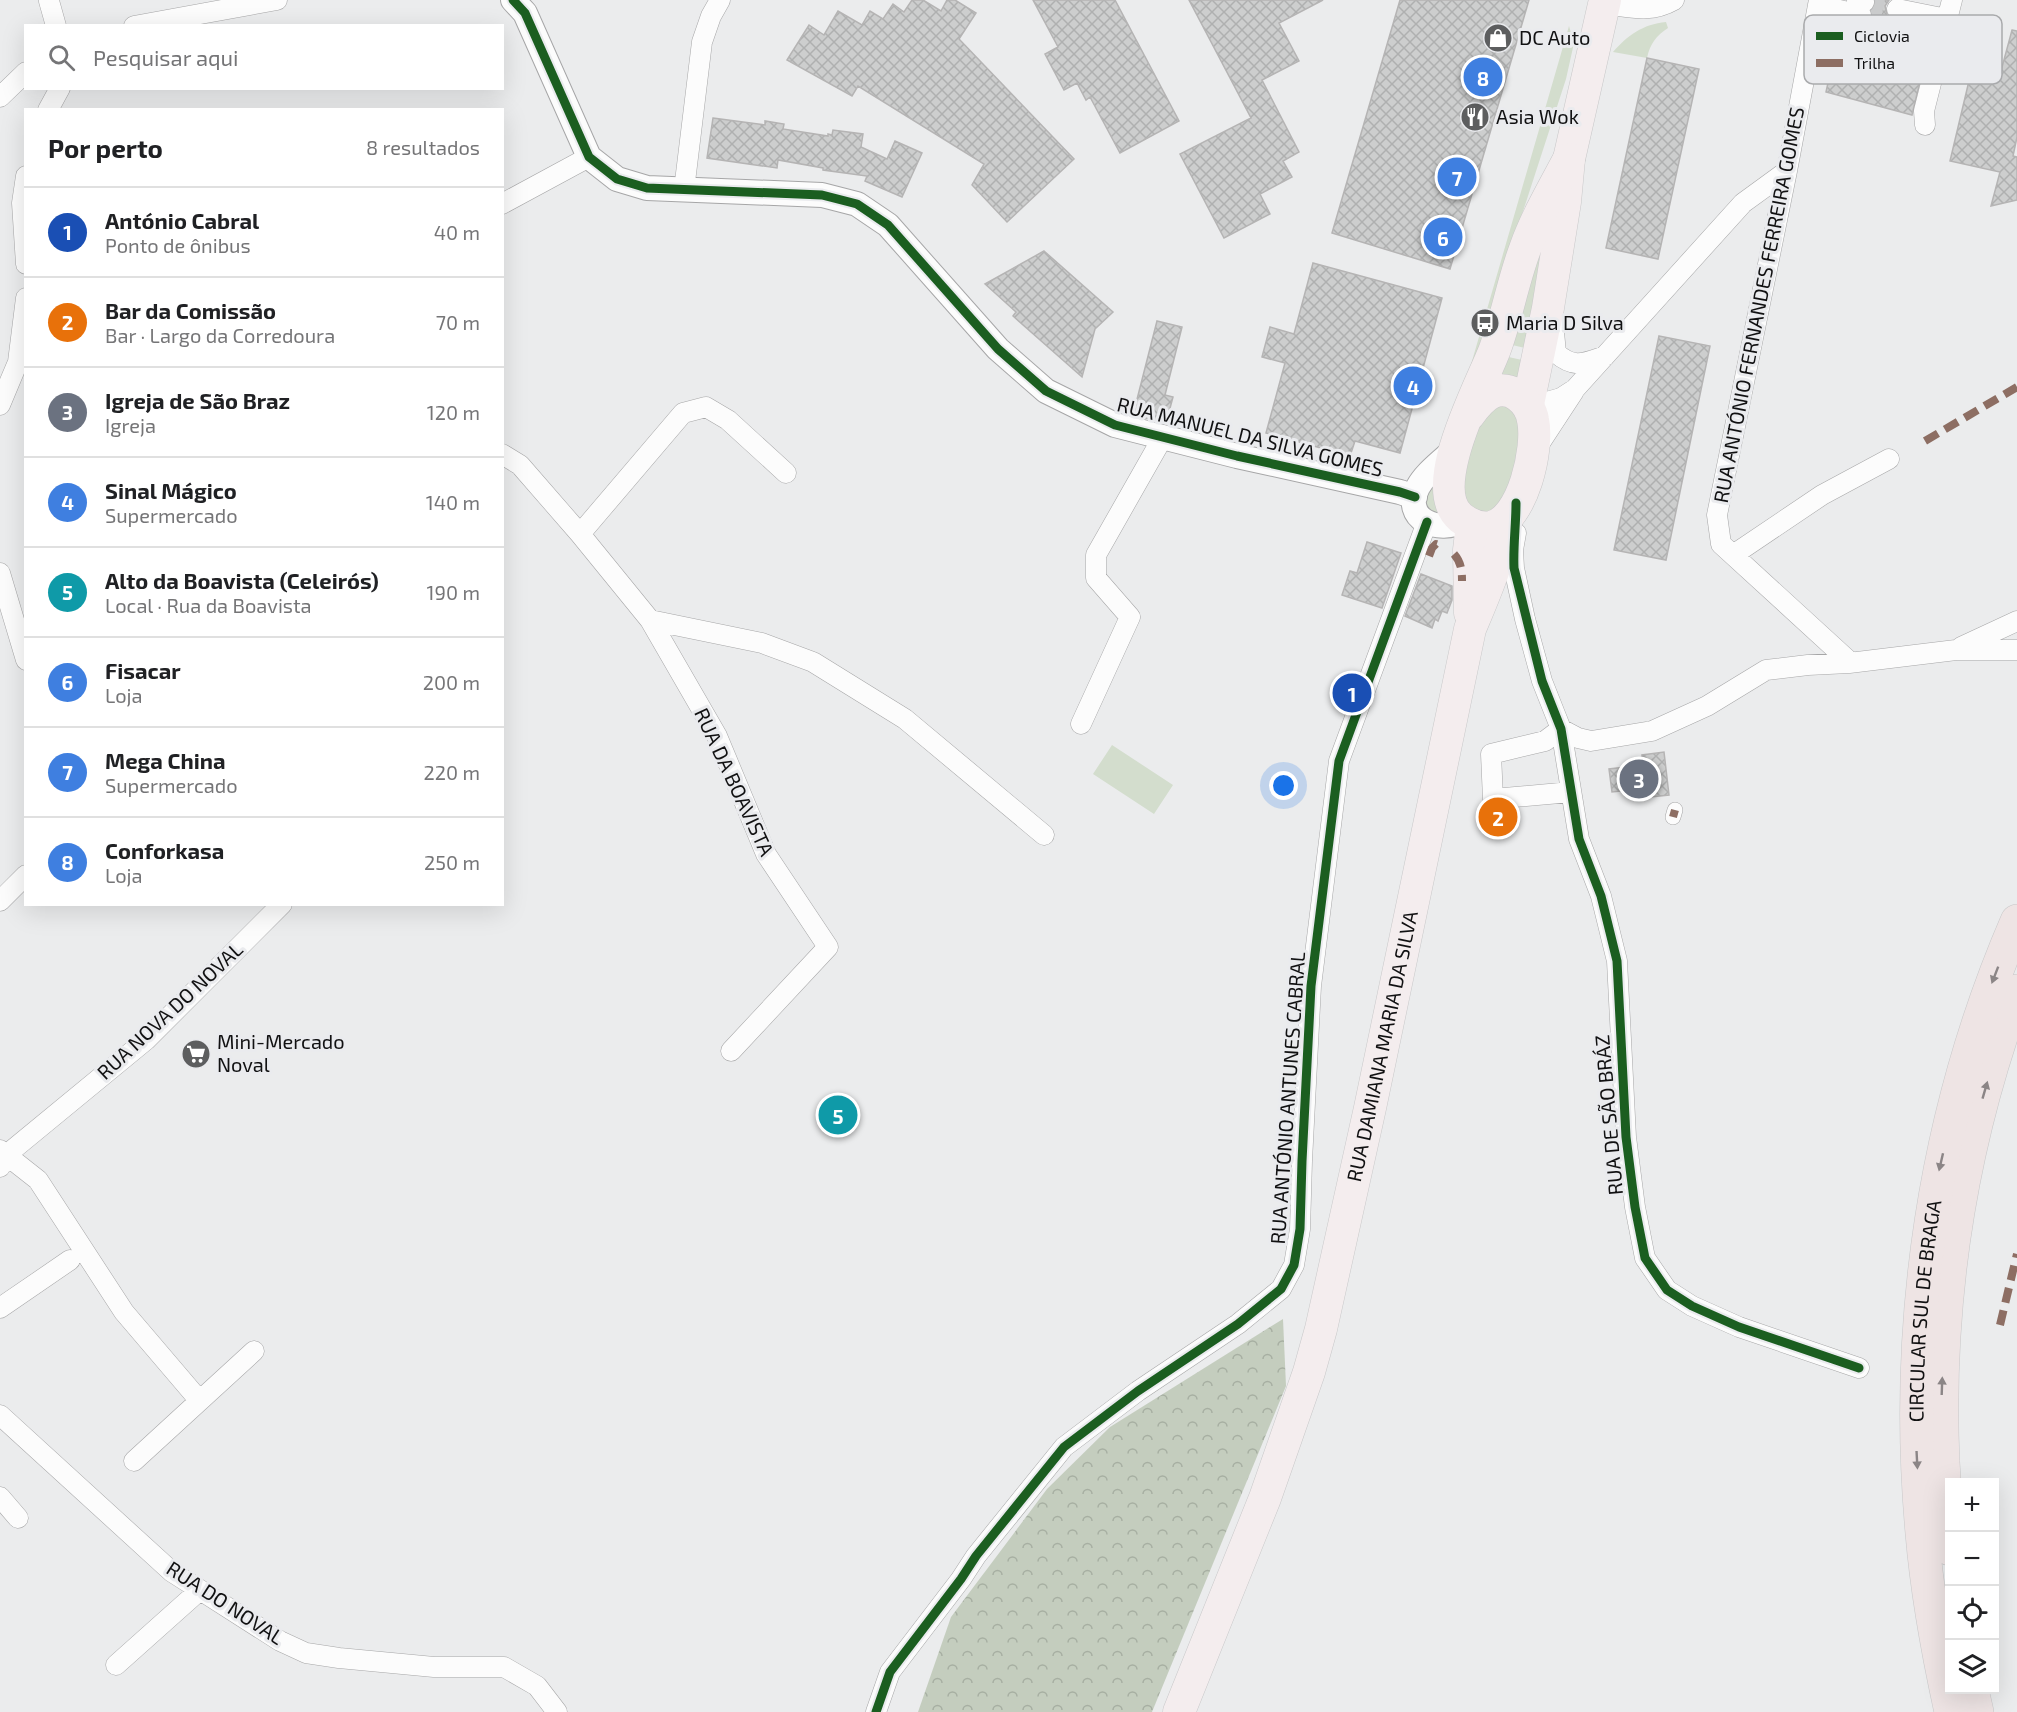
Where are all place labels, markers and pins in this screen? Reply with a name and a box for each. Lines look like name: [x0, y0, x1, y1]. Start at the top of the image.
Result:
shop icon: DC Auto: [1482, 22, 1514, 54]
place label: DC Auto: [1519, 25, 1590, 49]
pin: 8: [1464, 54, 1502, 100]
restaurant icon: Asia Wok: [1459, 101, 1491, 133]
place label: Asia Wok: [1496, 104, 1579, 128]
pin: 7: [1438, 154, 1476, 200]
pin: 6: [1424, 214, 1462, 260]
bus stop icon: Maria D Silva: [1469, 307, 1501, 339]
place label: Maria D Silva: [1506, 310, 1624, 334]
pin: 4: [1394, 364, 1432, 408]
pin: 1: [1332, 670, 1372, 716]
pin: 3: [1620, 756, 1658, 802]
pin: 2: [1478, 794, 1518, 840]
place label: Mini-Mercado Noval: [217, 1029, 345, 1076]
supermarket icon: Mini-Mercado Noval: [180, 1038, 212, 1070]
pin: 5: [818, 1092, 858, 1138]

